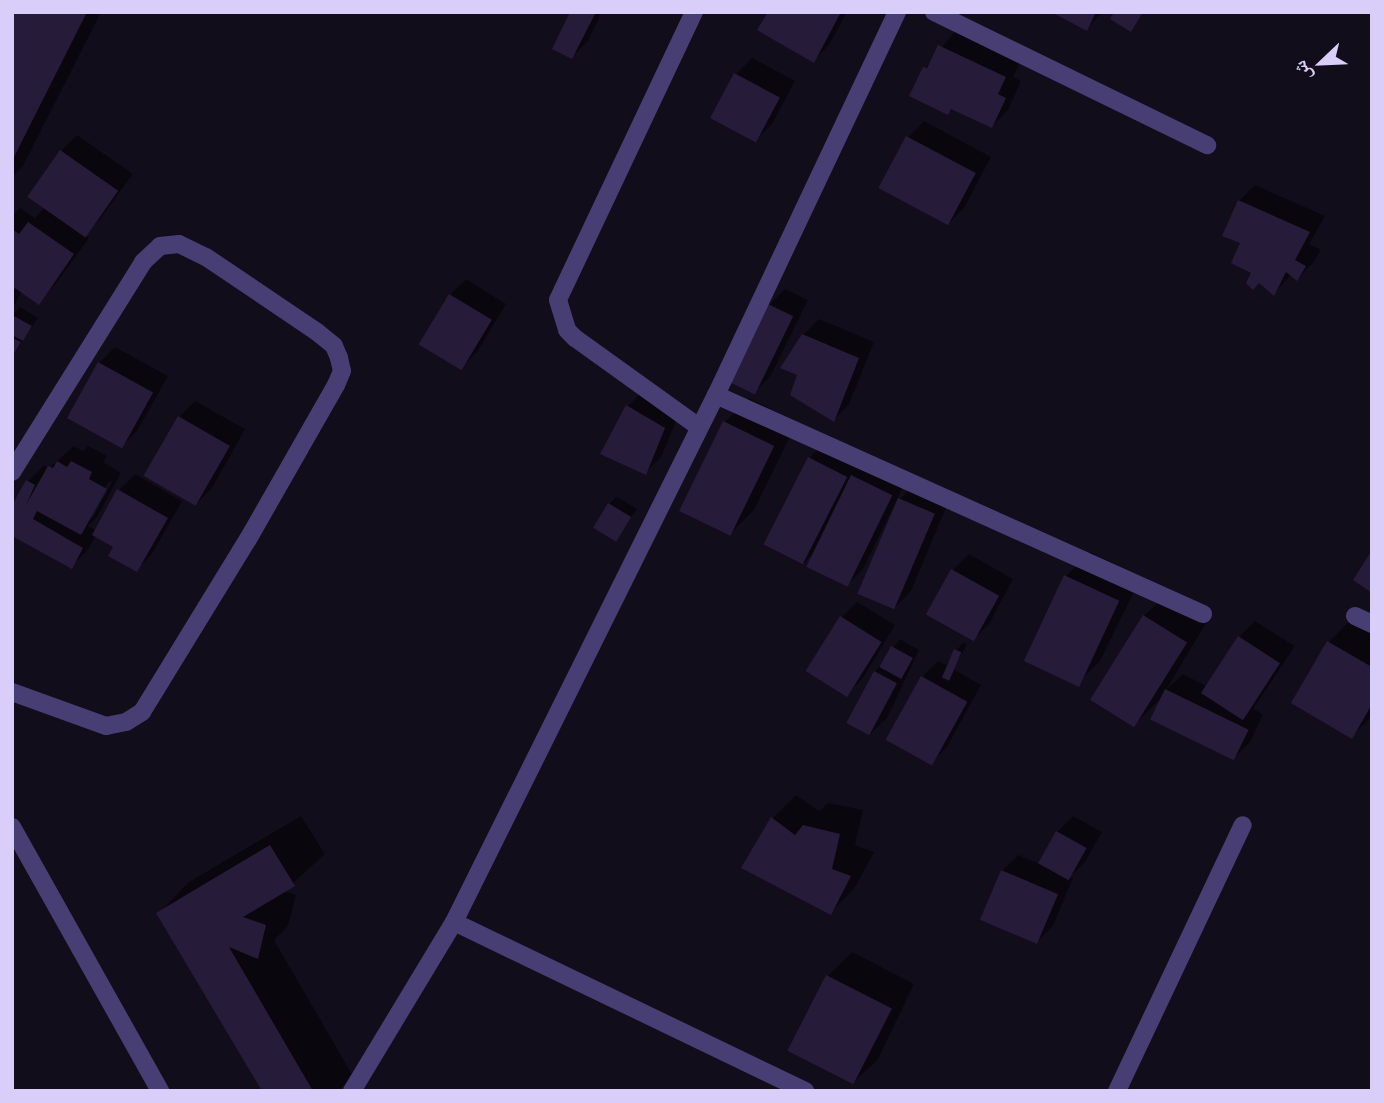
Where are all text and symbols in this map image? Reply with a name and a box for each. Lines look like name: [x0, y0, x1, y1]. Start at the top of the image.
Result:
north arrow: [1286, 28, 1356, 98]
text: ش: [1287, 58, 1316, 85]

